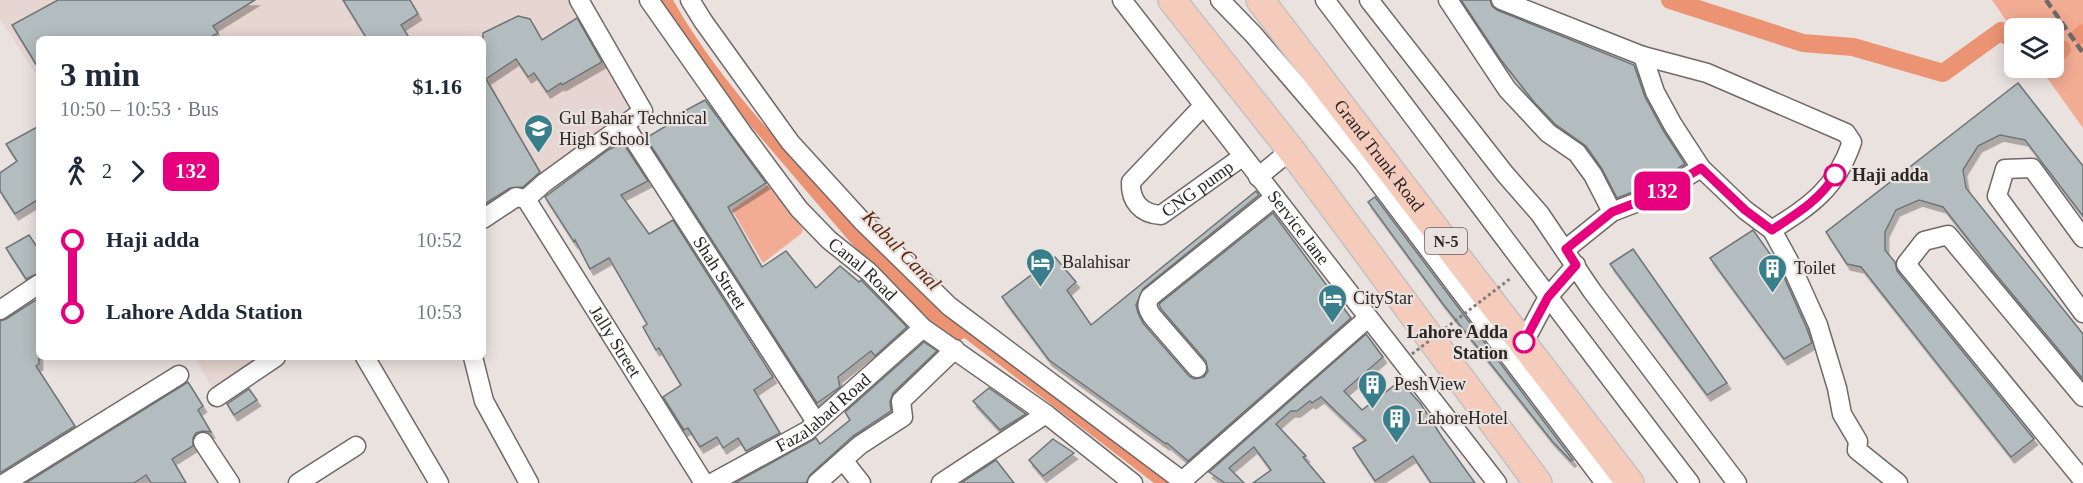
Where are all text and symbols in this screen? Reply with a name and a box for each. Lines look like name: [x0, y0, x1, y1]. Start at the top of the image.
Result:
map controls: [2004, 18, 2064, 78]
button: layers: [2004, 18, 2064, 78]
text: 3 min: [60, 57, 140, 93]
text: $1.16: [413, 74, 462, 99]
street label: Grand Trunk Road: [1330, 96, 1428, 215]
text: 10:50 – 10:53 · Bus: [60, 98, 219, 120]
place label: Gul Bahar Technical High School: [559, 108, 707, 149]
school or university icon: Gul Bahar Technical High School: [522, 112, 554, 154]
icon: walk: [60, 155, 93, 188]
icon: forward: [121, 155, 154, 188]
street label: CNG pump: [1158, 156, 1237, 221]
text: 132: [175, 159, 207, 183]
text: 2: [102, 160, 112, 182]
marker: Haji adda: [1824, 164, 1846, 186]
place label: Haji adda: [1852, 165, 1929, 185]
line badge: 132: [1628, 172, 1696, 210]
text: 132: [1646, 179, 1678, 203]
street label: Service lane: [1264, 186, 1334, 269]
water label: Kabul Canal: [858, 205, 946, 295]
text: Haji adda: [106, 227, 200, 252]
road number: N-5: [1425, 228, 1467, 254]
text: 10:52: [416, 229, 462, 251]
street label: Shah Street: [689, 233, 751, 313]
street label: Canal Road: [825, 234, 901, 305]
hotel icon: Balahisar: [1025, 246, 1057, 288]
place label: Balahisar: [1062, 252, 1130, 272]
building icon: Toilet: [1757, 252, 1789, 294]
place label: Toilet: [1794, 258, 1836, 278]
hotel icon: CityStar: [1316, 282, 1348, 324]
place label: CityStar: [1353, 288, 1413, 308]
text: Lahore Adda Station: [106, 299, 302, 324]
text: 10:53: [416, 301, 462, 323]
street label: Jally Street: [585, 302, 645, 381]
place label: Lahore Adda Station: [1407, 322, 1508, 363]
marker: Lahore Adda Station: [1513, 331, 1535, 353]
building icon: PeshView: [1357, 368, 1389, 410]
street label: Fazalabad Road: [772, 369, 875, 456]
place label: PeshView: [1394, 374, 1466, 394]
building icon: LahoreHotel: [1380, 402, 1412, 444]
place label: LahoreHotel: [1417, 408, 1508, 428]

